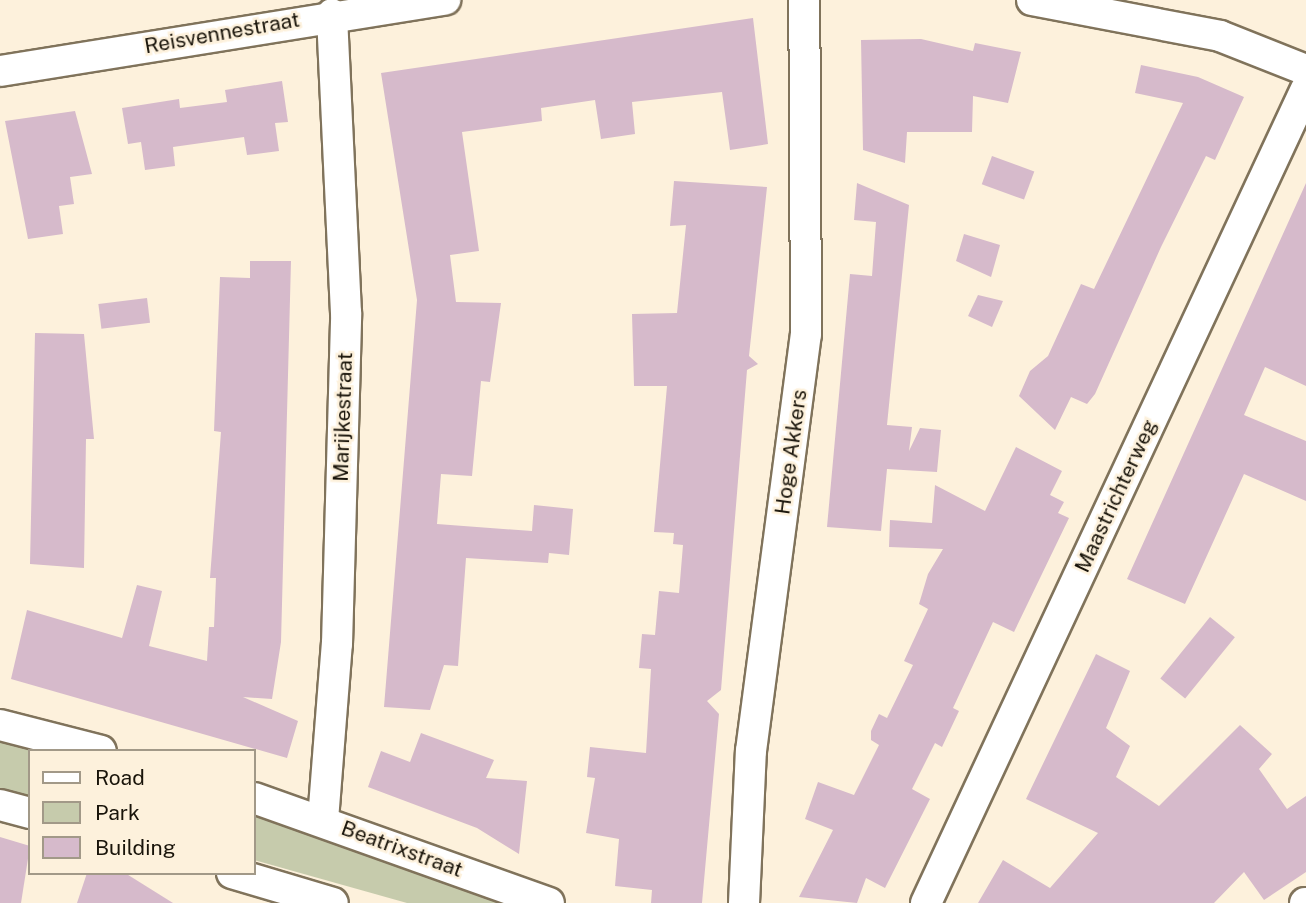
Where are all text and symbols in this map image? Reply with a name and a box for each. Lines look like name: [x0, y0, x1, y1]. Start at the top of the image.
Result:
street label: Reisvennestraat: [142, 7, 302, 59]
street label: Marijkestraat: [328, 352, 358, 482]
street label: Hoge Akkers: [770, 388, 812, 516]
street label: Maastrichterweg: [1070, 416, 1162, 576]
legend: [28, 749, 256, 875]
text: Road: [95, 765, 145, 790]
text: Park: [95, 800, 140, 825]
street label: Beatrixstraat: [338, 815, 466, 883]
text: Building: [95, 835, 176, 860]

